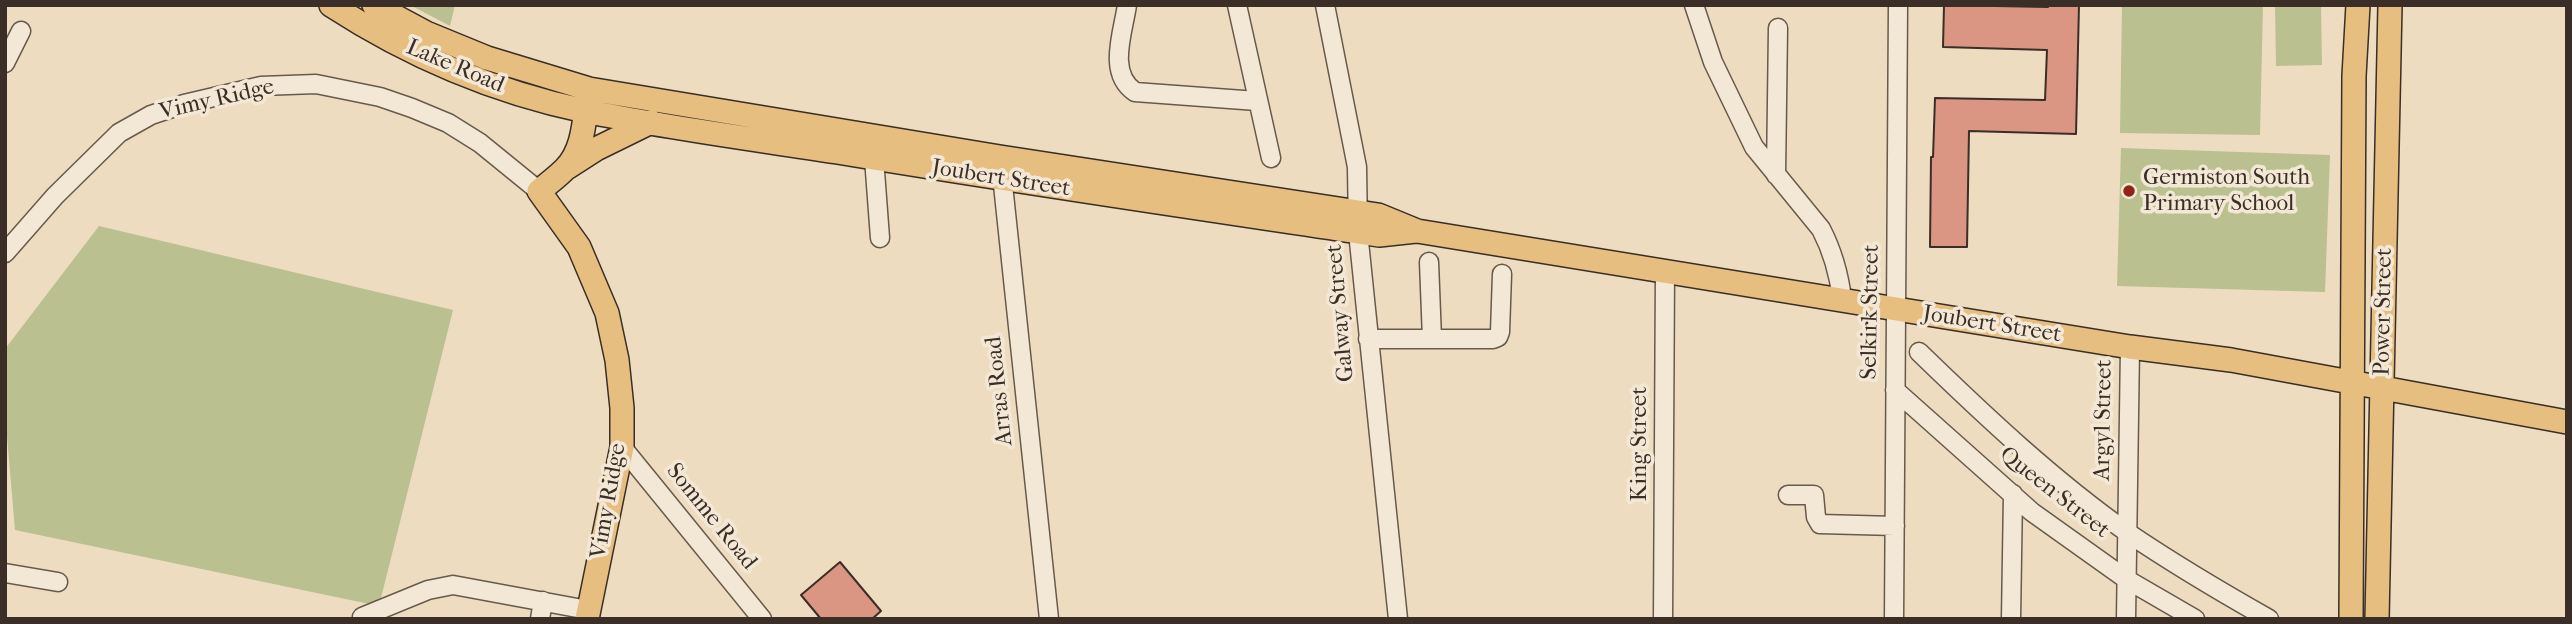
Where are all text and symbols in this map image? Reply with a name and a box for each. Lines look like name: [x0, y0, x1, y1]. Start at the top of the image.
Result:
street label: Lake Road: [402, 34, 508, 100]
street label: Vimy Ridge: [157, 73, 277, 127]
street label: Joubert Street: [930, 154, 1072, 204]
place label: Germiston South Primary School: [2143, 164, 2310, 218]
marker: Germiston South Primary School: [2121, 183, 2137, 199]
street label: Galway Street: [1321, 243, 1361, 383]
street label: Selkirk Street: [1856, 244, 1886, 380]
street label: Power Street: [2369, 248, 2399, 376]
street label: Joubert Street: [1921, 300, 2063, 350]
street label: Arras Road: [981, 335, 1019, 447]
street label: Argyl Street: [2089, 359, 2119, 481]
street label: King Street: [1626, 387, 1654, 501]
street label: Vimy Ridge: [585, 441, 633, 561]
street label: Queen Street: [1993, 441, 2115, 545]
street label: Somme Road: [660, 458, 762, 576]

